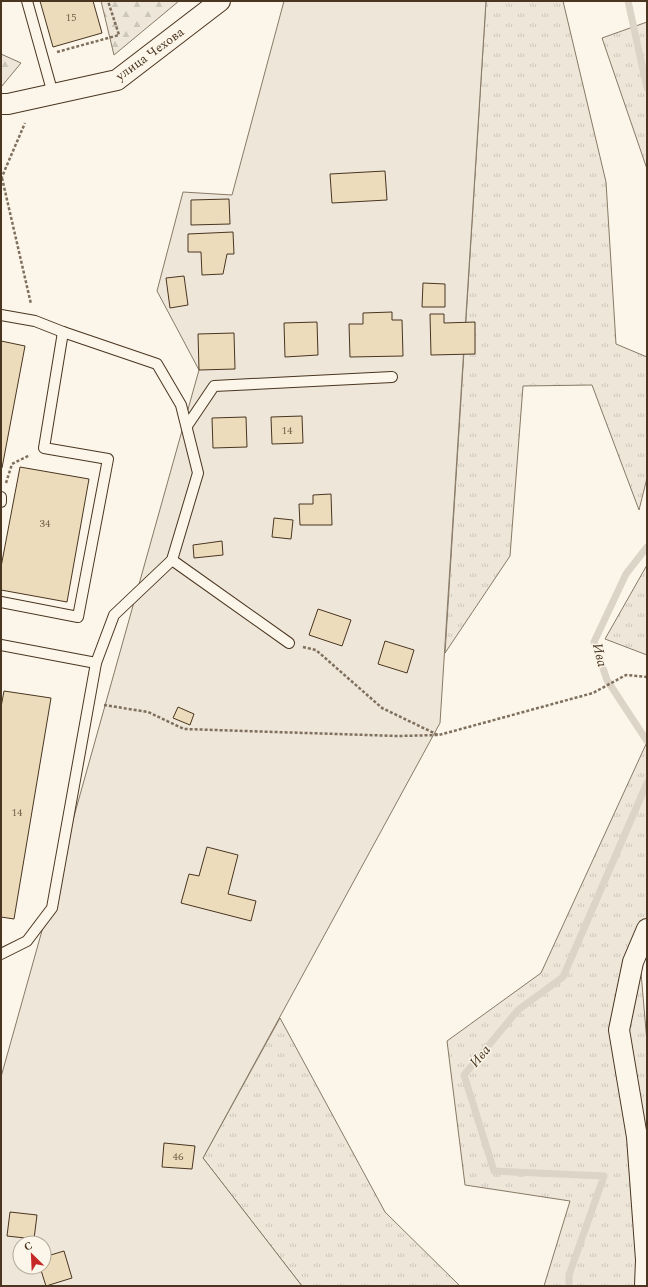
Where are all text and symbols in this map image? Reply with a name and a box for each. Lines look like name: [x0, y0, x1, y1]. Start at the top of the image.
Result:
house number: 15: [66, 9, 77, 26]
street label: улица Чехова: [111, 22, 189, 86]
house number: 14: [282, 422, 293, 439]
house number: 34: [40, 515, 51, 532]
water label: Ива: [587, 641, 613, 669]
house number: 14: [12, 804, 23, 821]
water label: Ива: [464, 1040, 496, 1072]
house number: 46: [173, 1148, 184, 1165]
north arrow: [12, 1235, 52, 1275]
text: С: [21, 1237, 35, 1256]

